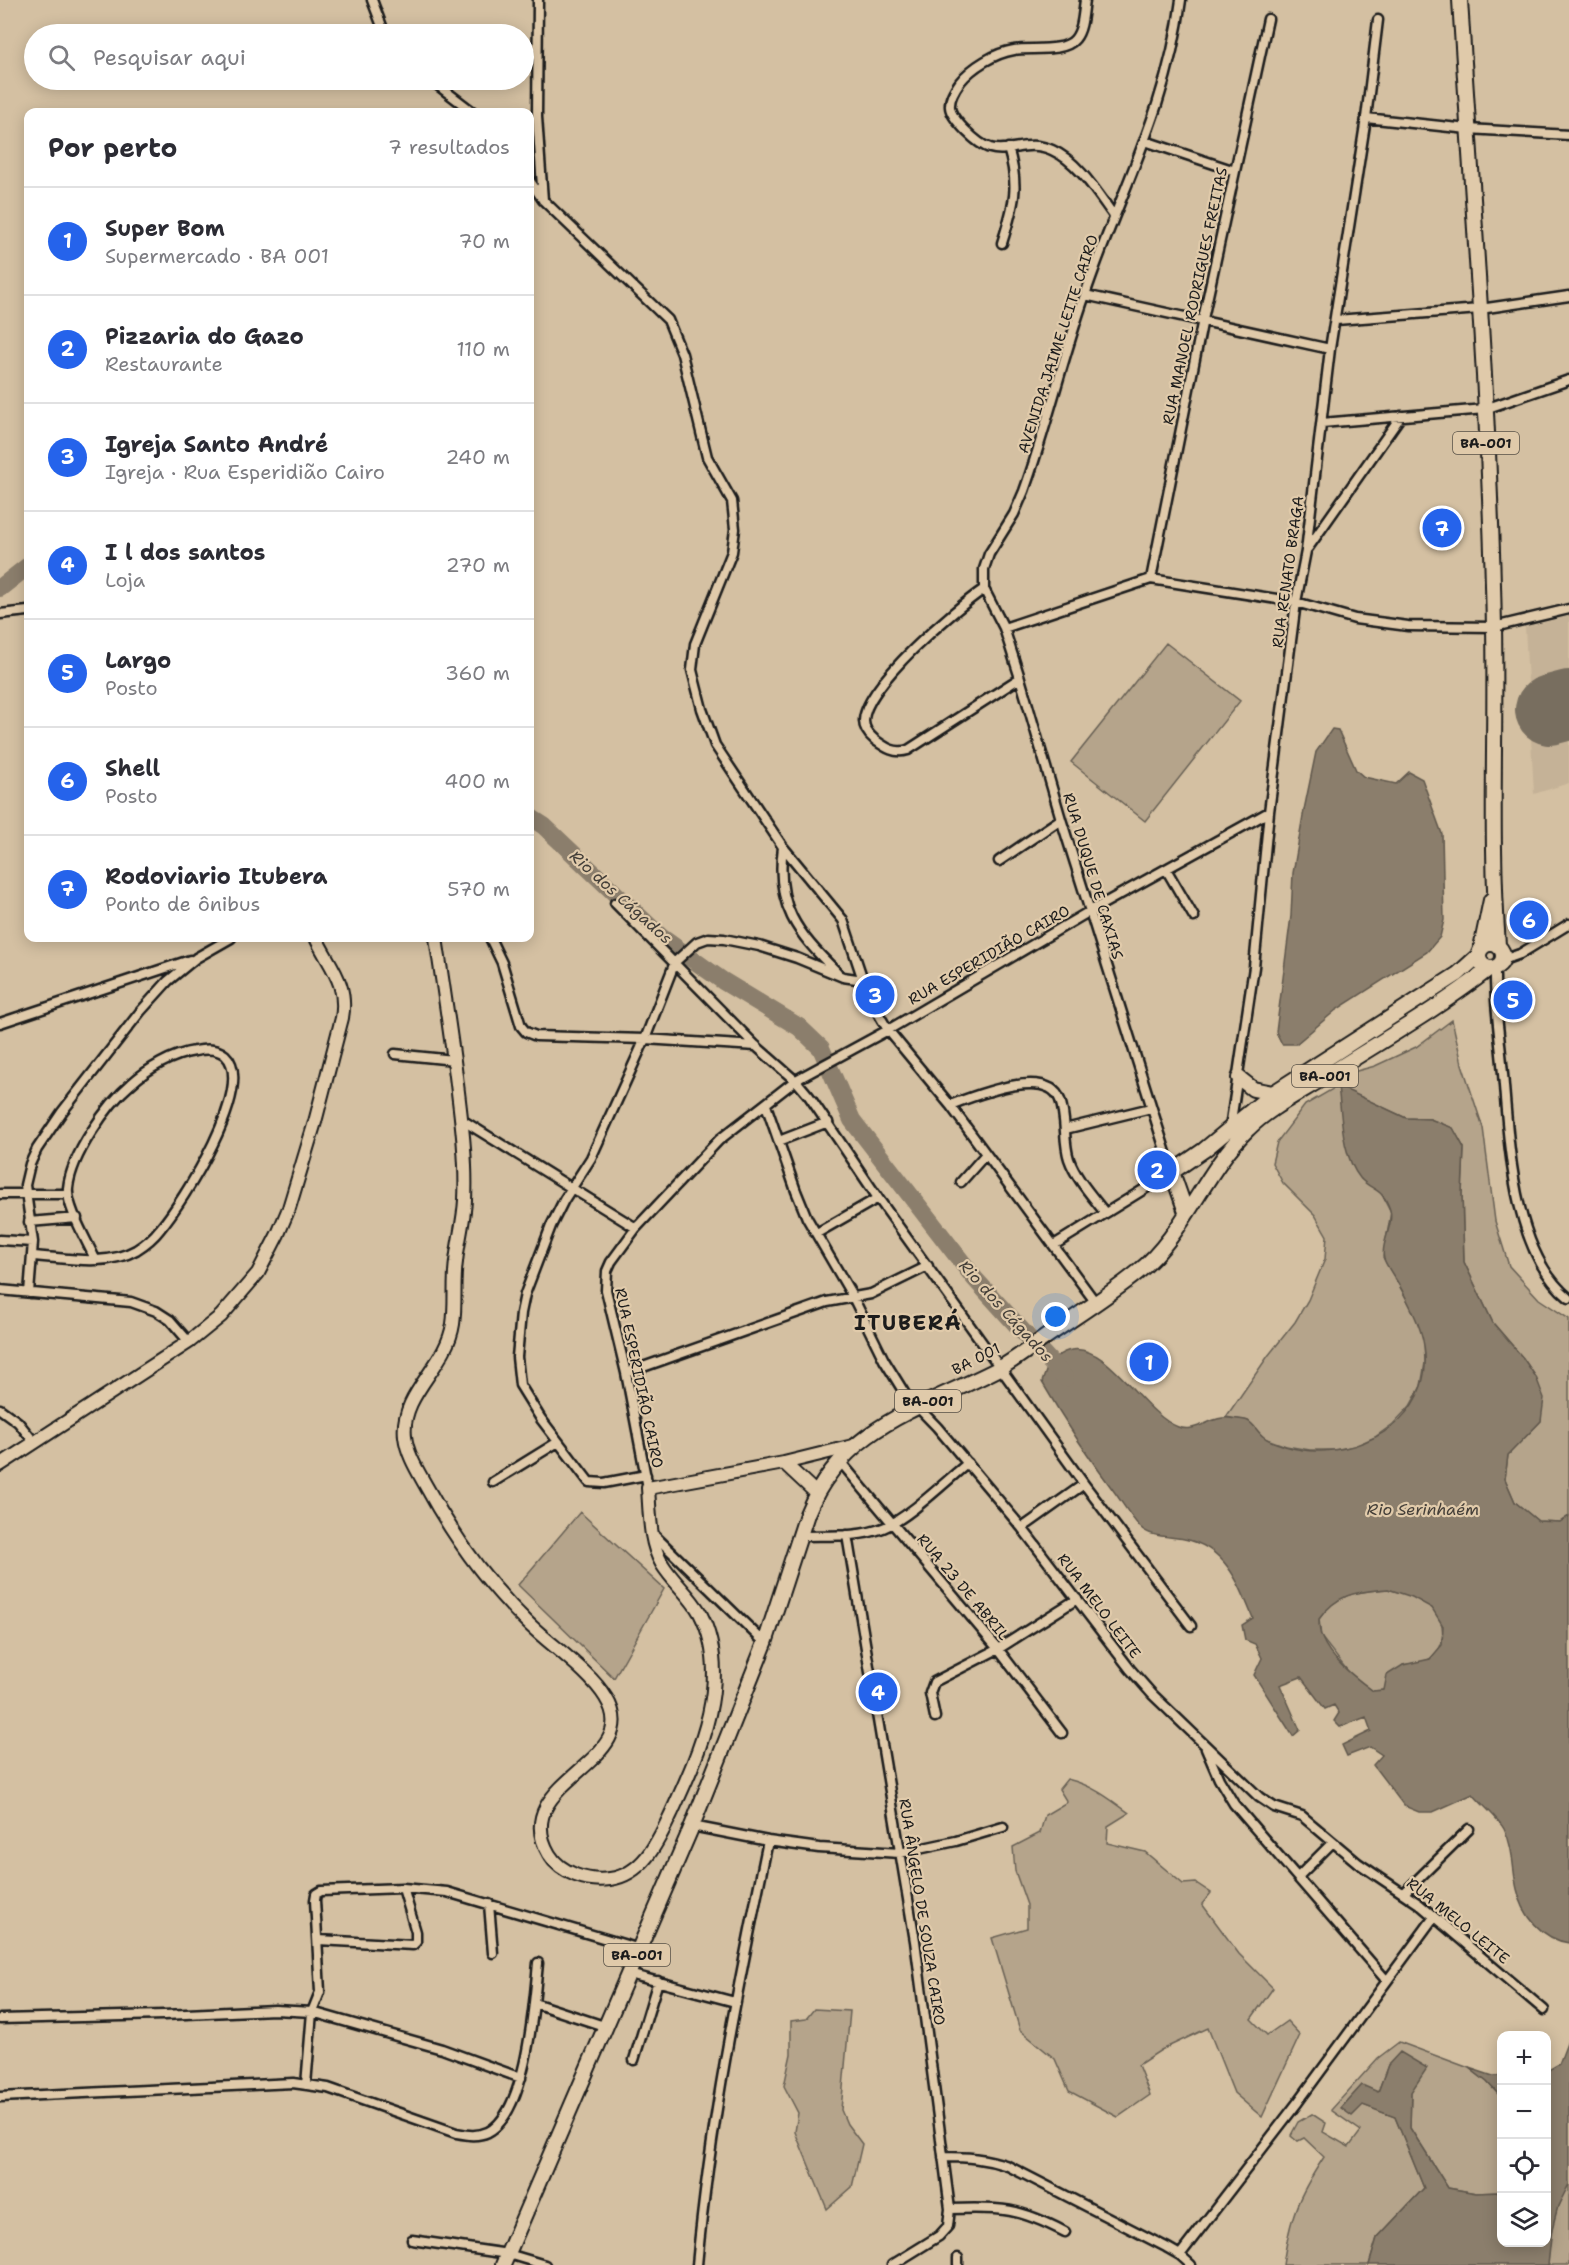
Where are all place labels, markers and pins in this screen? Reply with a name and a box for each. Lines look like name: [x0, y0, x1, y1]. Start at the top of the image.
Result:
pin: 7: [1422, 506, 1462, 550]
pin: 6: [1510, 898, 1549, 942]
pin: 3: [856, 972, 894, 1018]
pin: 5: [1494, 978, 1532, 1022]
pin: 2: [1138, 1148, 1176, 1192]
pin: 1: [1130, 1340, 1168, 1384]
pin: 4: [858, 1670, 898, 1714]

